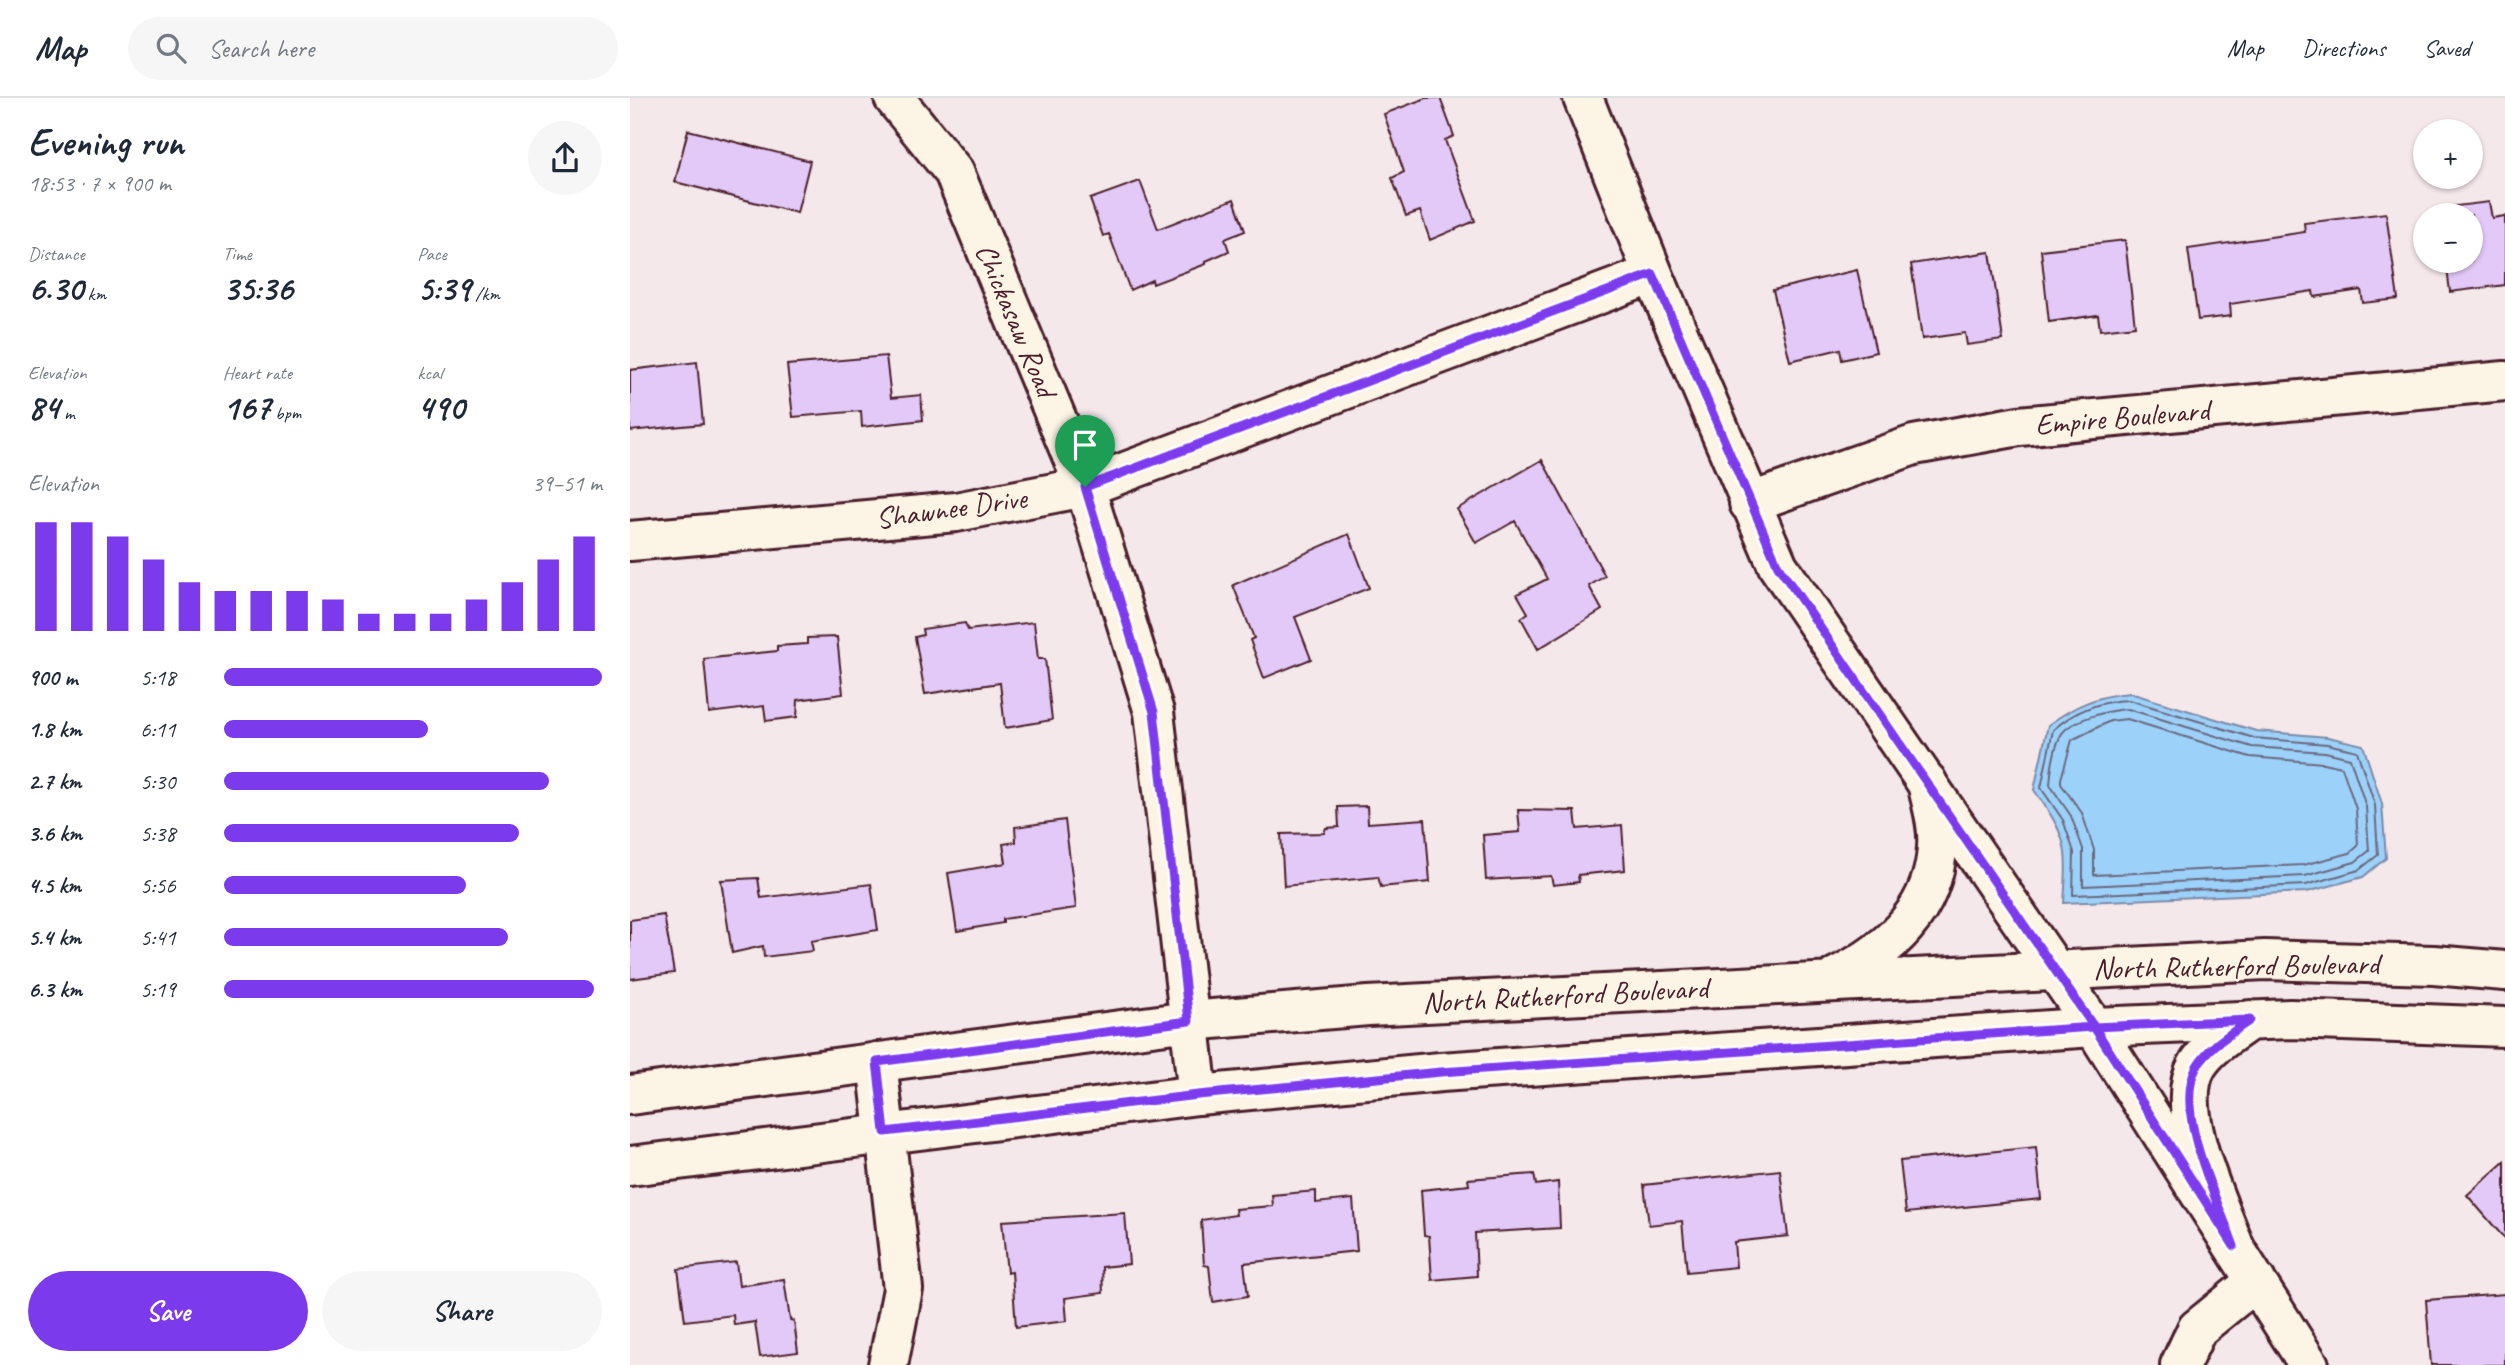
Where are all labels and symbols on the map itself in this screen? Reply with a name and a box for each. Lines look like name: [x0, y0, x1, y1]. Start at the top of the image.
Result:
street label: Chickasaw Road: [967, 238, 1067, 406]
street label: Empire Boulevard: [2033, 390, 2215, 444]
pin: [1055, 415, 1115, 487]
street label: Shawnee Drive: [873, 478, 1031, 537]
street label: North Rutherford Boulevard: [2093, 944, 2384, 987]
street label: North Rutherford Boulevard: [1421, 968, 1713, 1021]

